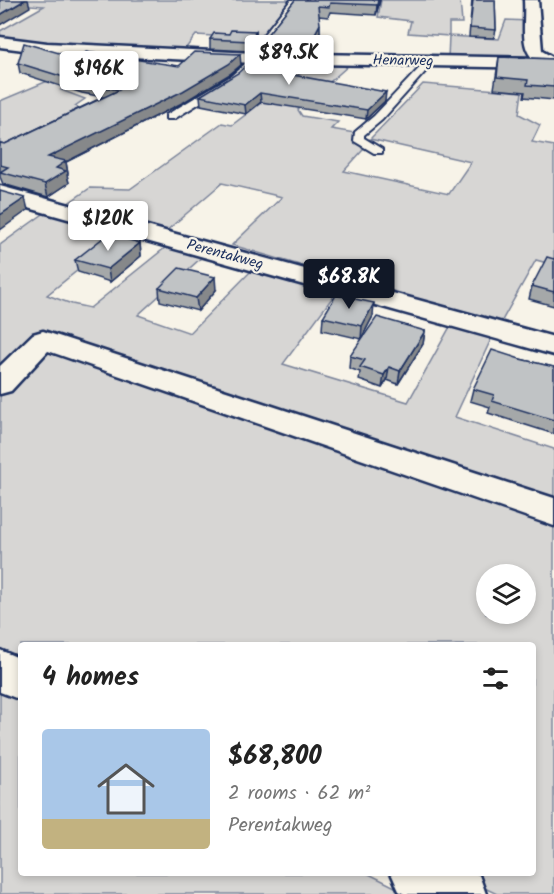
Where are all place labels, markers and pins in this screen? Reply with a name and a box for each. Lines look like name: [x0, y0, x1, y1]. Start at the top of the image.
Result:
pin: $89.5K: [240, 35, 338, 86]
pin: $196K: [57, 51, 141, 102]
pin: $120K: [66, 201, 150, 252]
pin: $68.8K: [300, 259, 398, 310]

